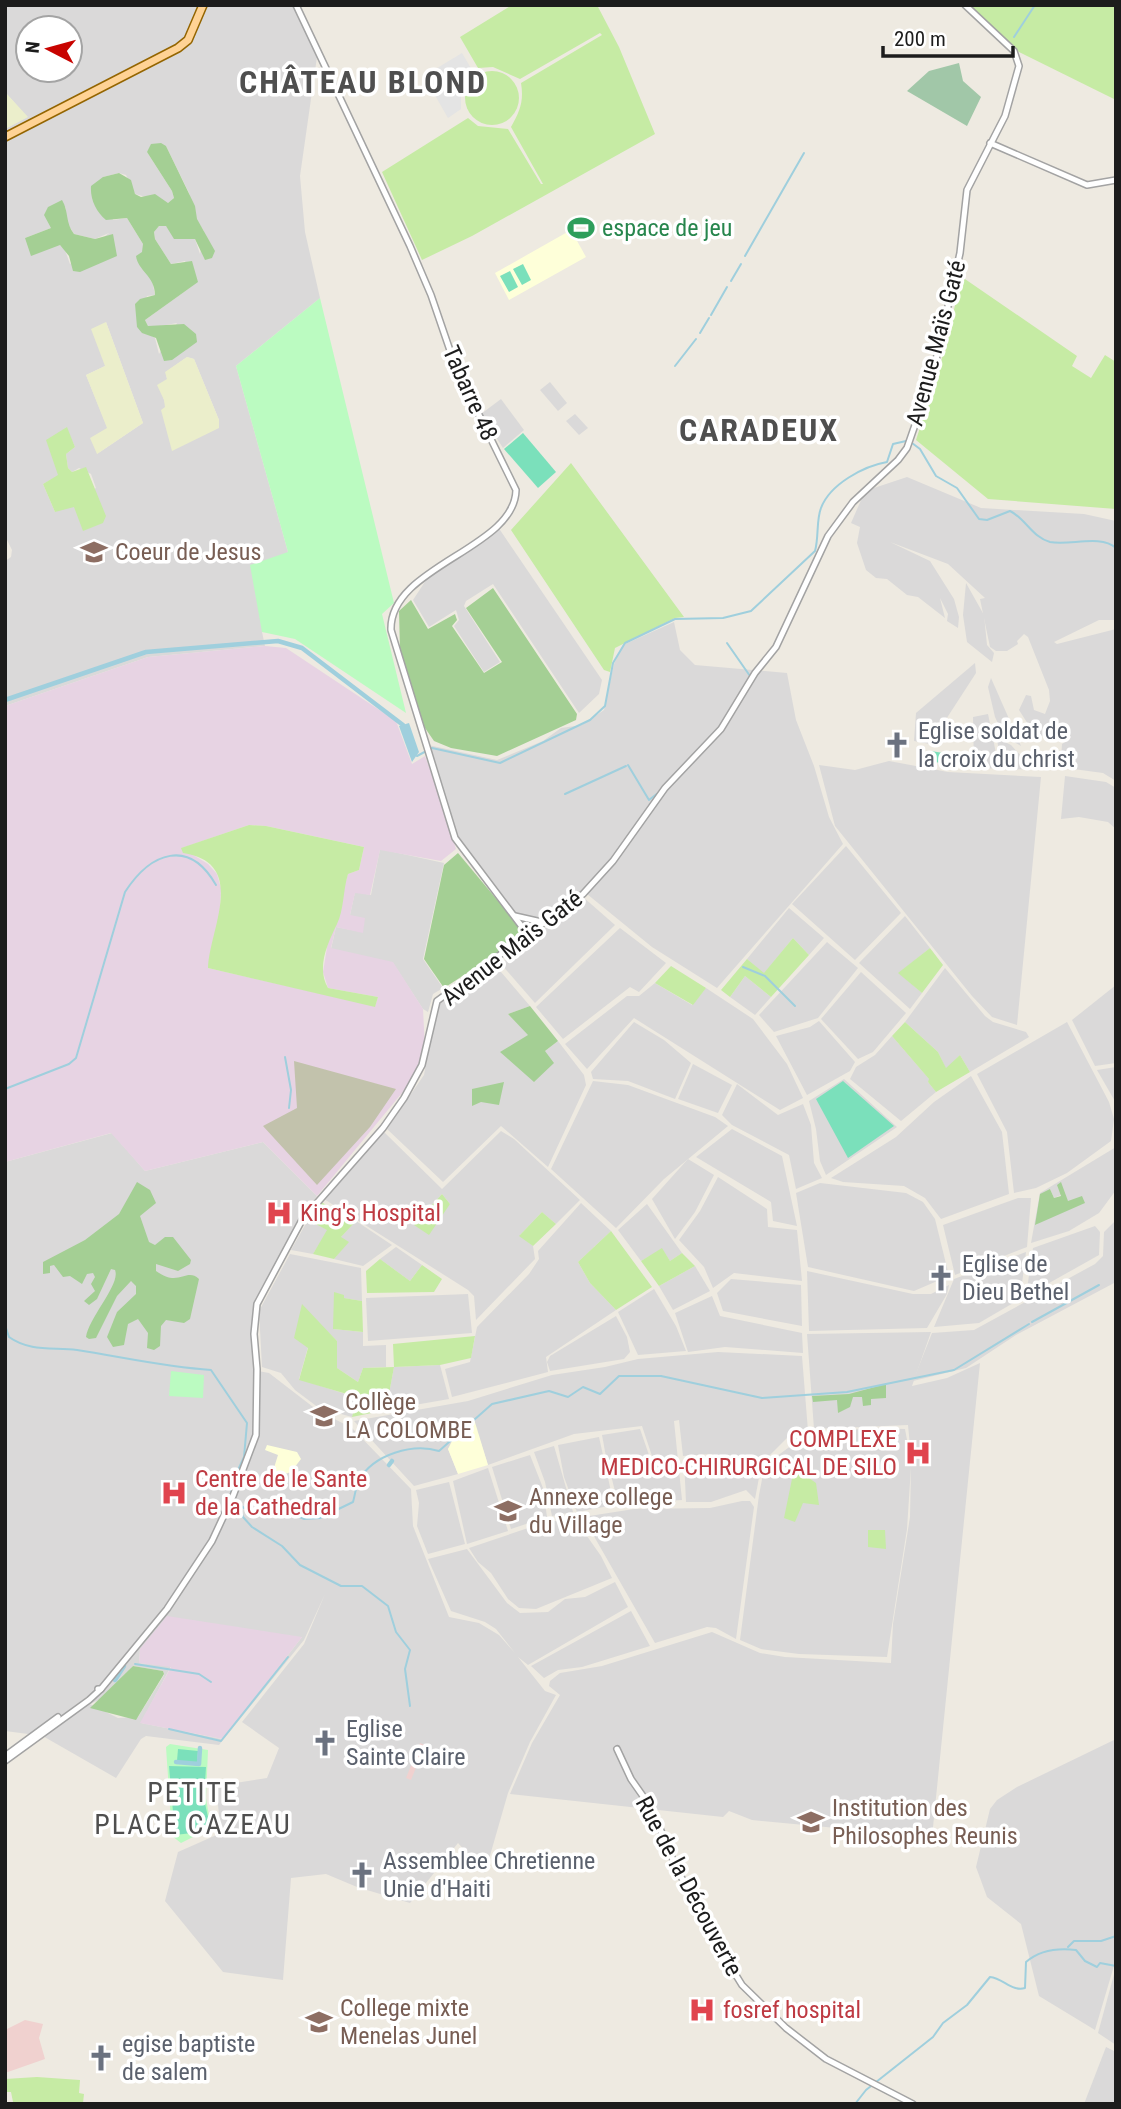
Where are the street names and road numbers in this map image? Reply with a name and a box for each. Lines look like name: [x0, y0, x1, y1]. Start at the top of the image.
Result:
street label: Avenue Maïs Gaté: [900, 257, 972, 429]
street label: Tabarre 48: [437, 341, 503, 445]
street label: Avenue Maïs Gaté: [436, 885, 588, 1011]
street label: Rue de la Découverte: [630, 1791, 748, 1981]

